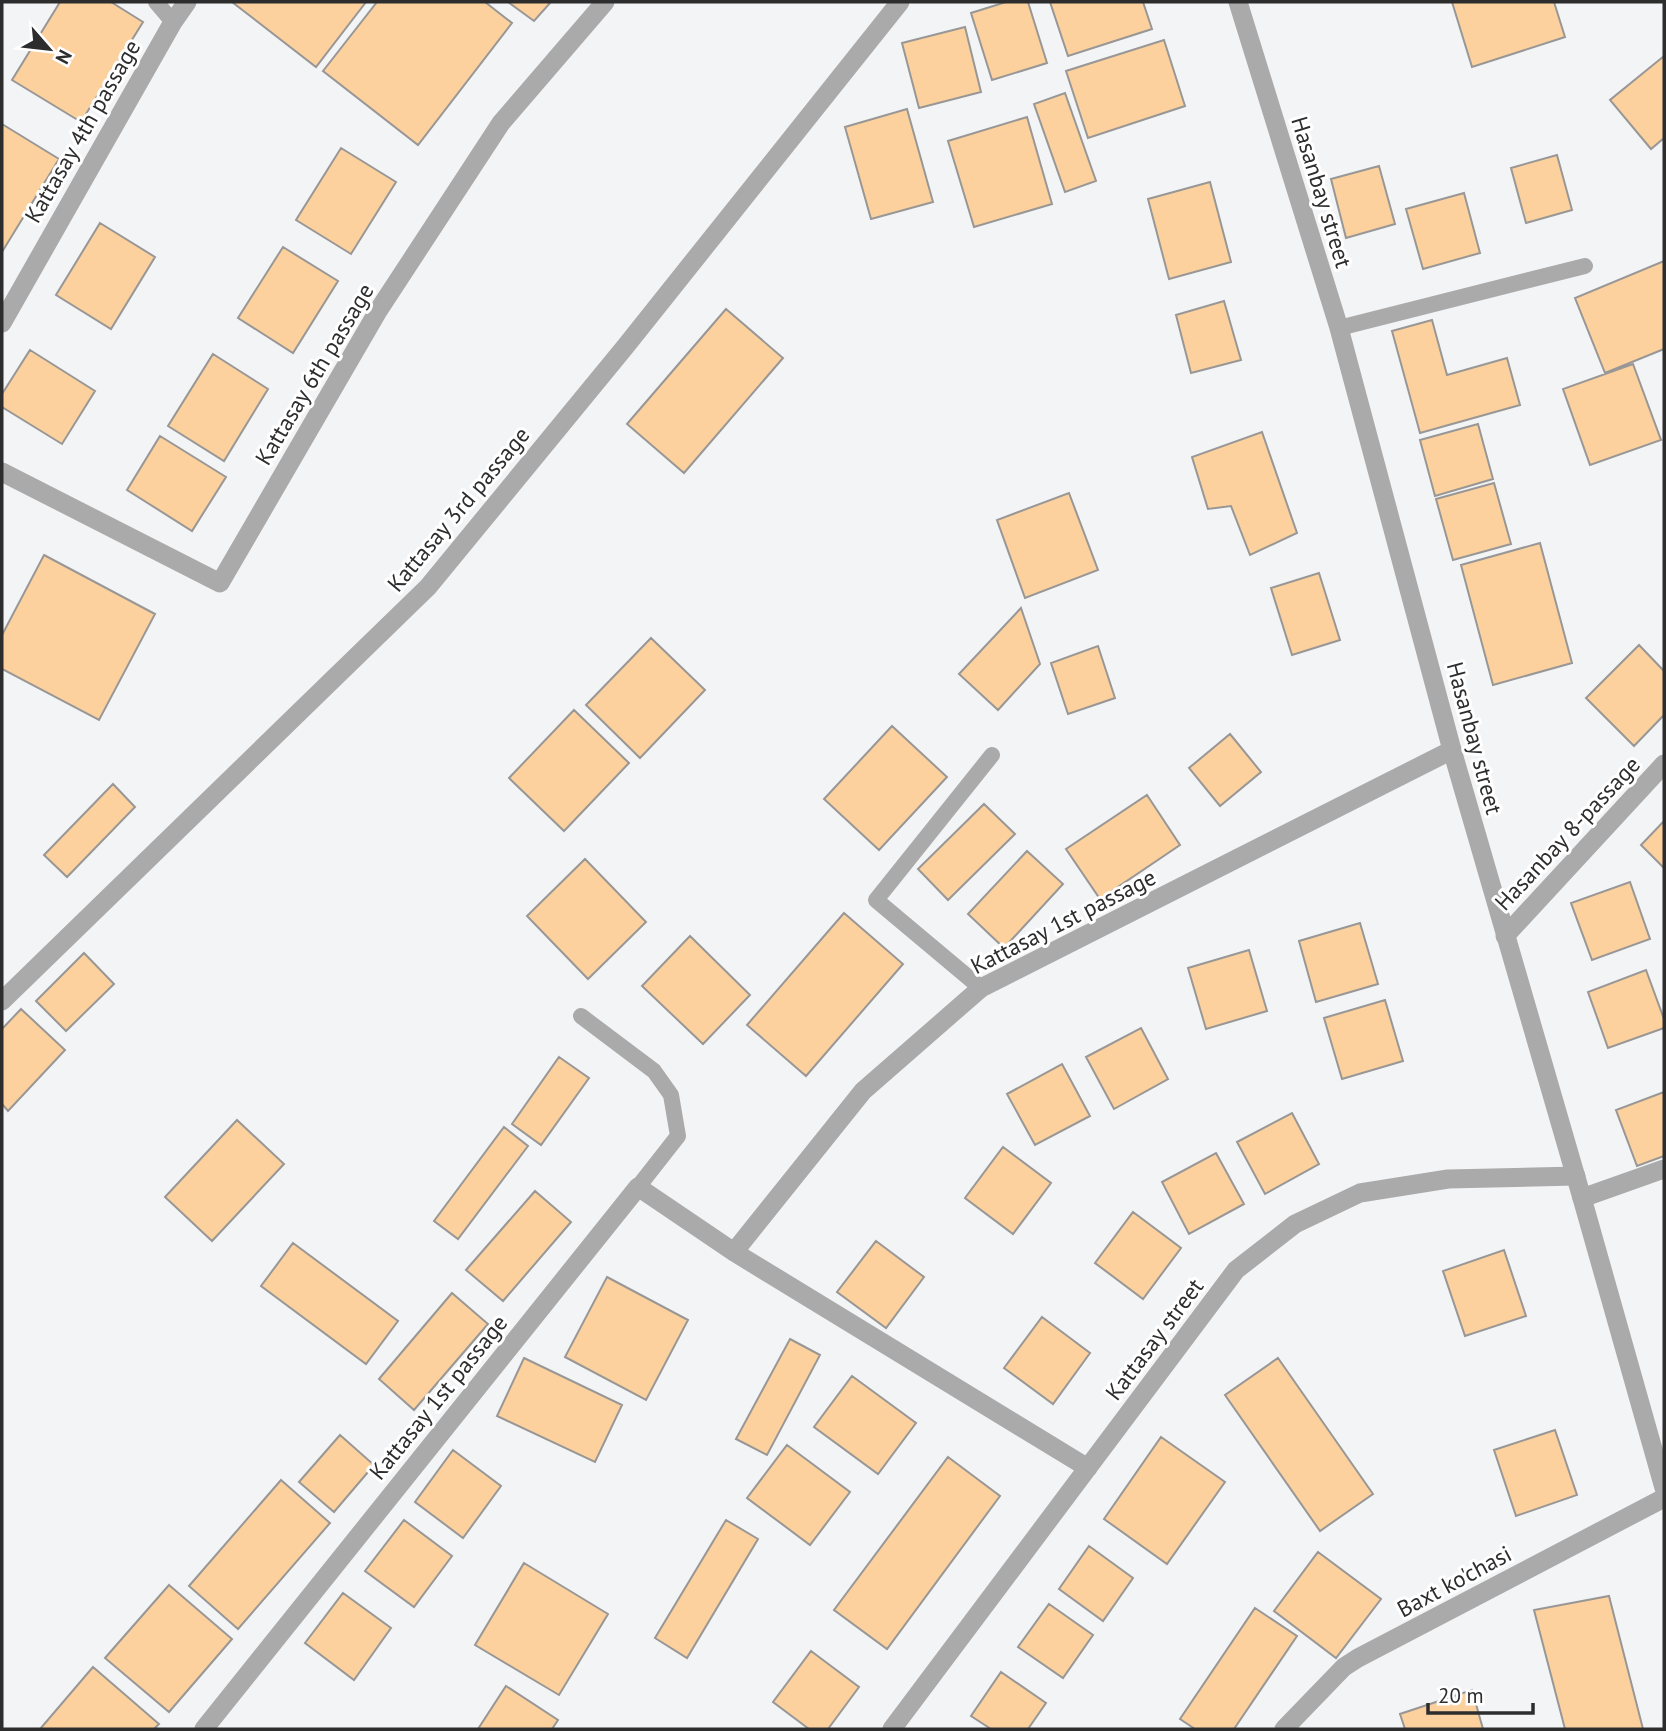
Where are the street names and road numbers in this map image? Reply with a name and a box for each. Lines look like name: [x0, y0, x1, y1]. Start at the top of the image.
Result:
street label: Kattasay 4th passage: [18, 34, 146, 228]
street label: Hasanbay street: [1285, 113, 1359, 271]
street label: Kattasay 6th passage: [248, 278, 380, 470]
street label: Kattasay 3rd passage: [381, 421, 535, 597]
street label: Hasanbay street: [1441, 659, 1509, 818]
street label: Hasanbay 8-passage: [1488, 750, 1646, 916]
street label: Kattasay 1st passage: [966, 862, 1160, 980]
street label: Kattasay street: [1099, 1272, 1209, 1406]
street label: Kattasay 1st passage: [363, 1309, 513, 1485]
street label: Baxt ko'chasi: [1392, 1539, 1516, 1623]

